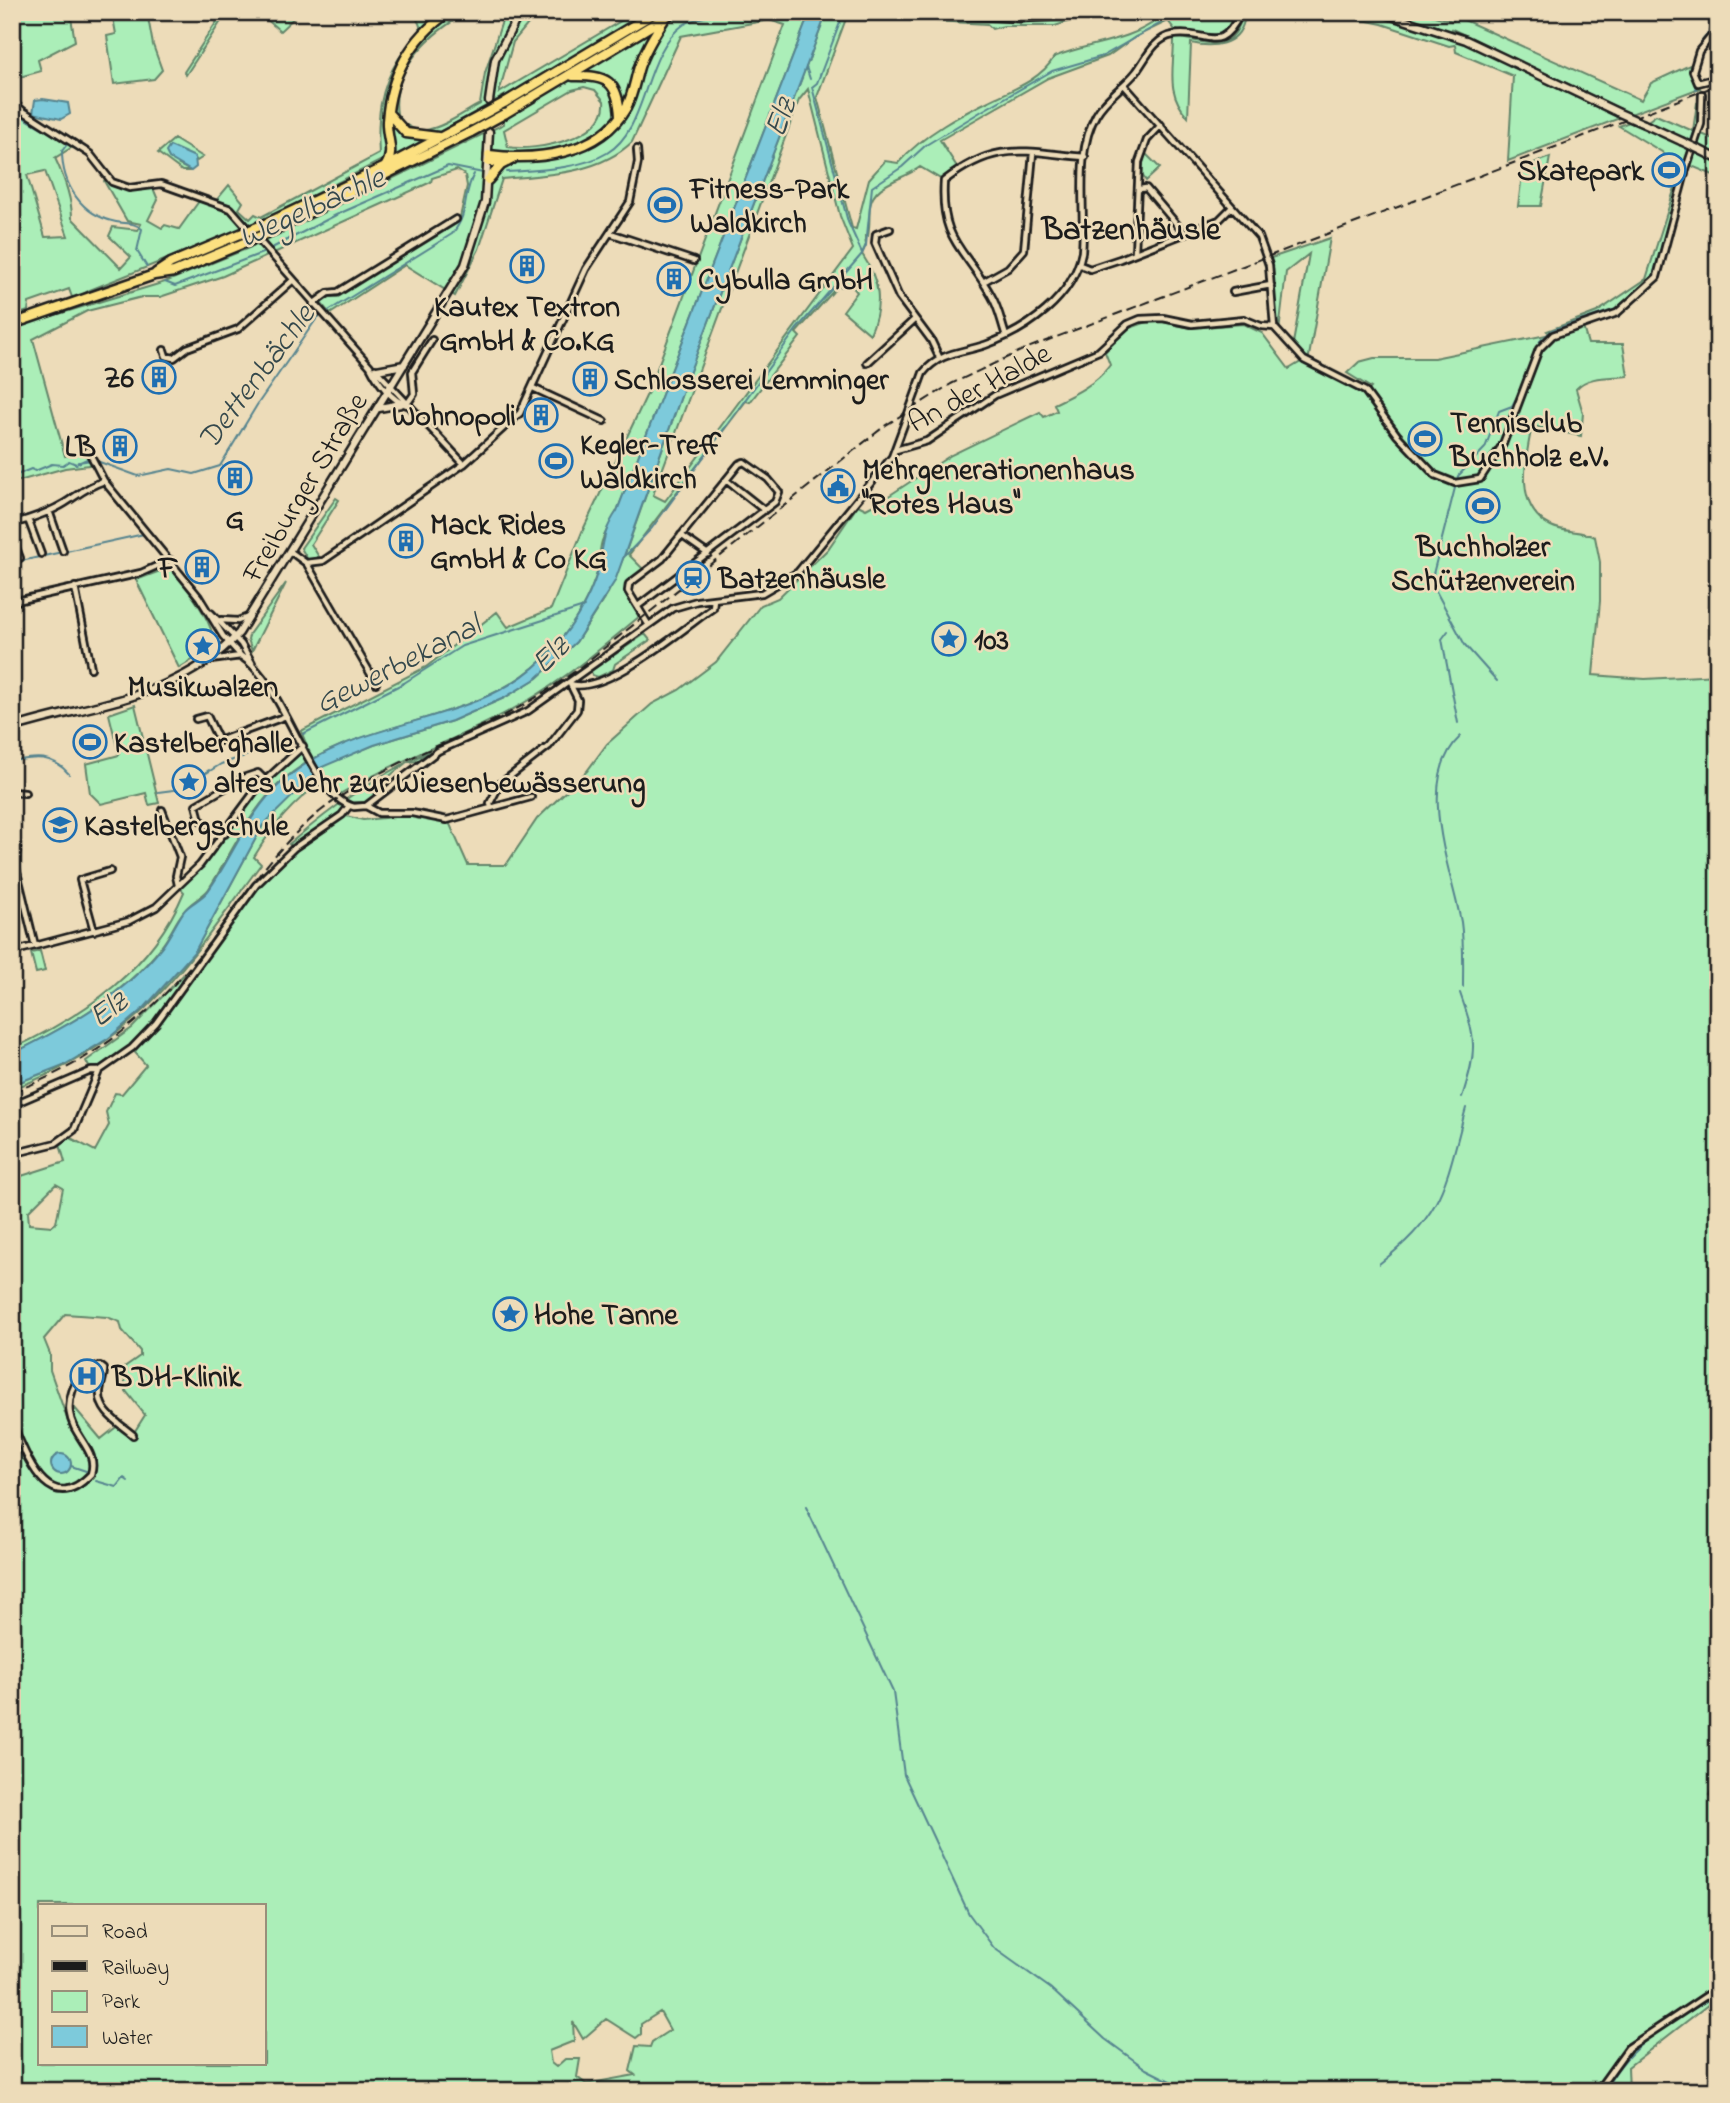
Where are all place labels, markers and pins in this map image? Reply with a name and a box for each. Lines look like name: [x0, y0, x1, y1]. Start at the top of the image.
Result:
place label: Skatepark: [1517, 151, 1645, 195]
sports icon: Skatepark: [1650, 151, 1688, 189]
place label: Fitness-Park Waldkirch: [688, 169, 850, 247]
sports icon: Fitness-Park Waldkirch: [646, 186, 684, 224]
building icon: Kautex Textron GmbH & Co.KG: [508, 247, 546, 285]
building icon: Cybulla GmbH: [655, 260, 693, 298]
place label: Cybulla GmbH: [698, 260, 873, 304]
place label: Kautex Textron GmbH & Co.KG: [434, 287, 620, 365]
place label: Z6: [104, 358, 135, 402]
building icon: Z6: [140, 358, 178, 396]
building icon: Schlosserei Lemminger: [571, 360, 609, 398]
place label: Schlosserei Lemminger: [614, 360, 889, 405]
place label: Wohnopoli: [392, 396, 516, 440]
building icon: Wohnopoli: [522, 396, 560, 434]
place label: Tennisclub Buchholz e.V.: [1448, 403, 1609, 481]
sports icon: Tennisclub Buchholz e.V.: [1406, 420, 1444, 458]
place label: Kegler-Treff Waldkirch: [580, 425, 722, 503]
place label: LB: [65, 427, 96, 471]
building icon: LB: [101, 427, 139, 465]
sports icon: Kegler-Treff Waldkirch: [537, 442, 575, 480]
place label: Mehrgenerationenhaus "Rotes Haus": [861, 450, 1135, 528]
building icon: G: [216, 459, 254, 497]
public building icon: Mehrgenerationenhaus "Rotes Haus": [819, 467, 857, 505]
sports icon: Buchholzer Schützenverein: [1464, 487, 1502, 525]
place label: G: [226, 499, 245, 543]
place label: Mack Rides GmbH & Co KG: [430, 505, 607, 583]
building icon: Mack Rides GmbH & Co KG: [387, 522, 425, 560]
place label: Buchholzer Schützenverein: [1391, 527, 1575, 605]
place label: F: [157, 548, 179, 592]
building icon: F: [183, 548, 221, 586]
station icon: Batzenhäusle: [674, 559, 712, 597]
place label: Batzenhäusle: [716, 559, 887, 603]
place icon: 103: [930, 620, 968, 658]
place label: 103: [974, 620, 1009, 664]
place icon: Musikwalzen: [184, 627, 222, 665]
place label: Musikwalzen: [128, 667, 279, 711]
sports icon: Kastelberghalle: [71, 723, 109, 761]
place label: Kastelberghalle: [114, 723, 295, 768]
place icon: altes Wehr zur Wiesenbewässerung: [170, 763, 208, 801]
place label: altes Wehr zur Wiesenbewässerung: [214, 763, 646, 808]
school or university icon: Kastelbergschule: [41, 806, 79, 844]
place label: Kastelbergschule: [84, 806, 291, 851]
place icon: Hohe Tanne: [491, 1295, 529, 1333]
place label: Hohe Tanne: [534, 1295, 679, 1339]
hospital icon: BDH-Klinik: [68, 1357, 106, 1395]
place label: BDH-Klinik: [110, 1357, 242, 1401]

